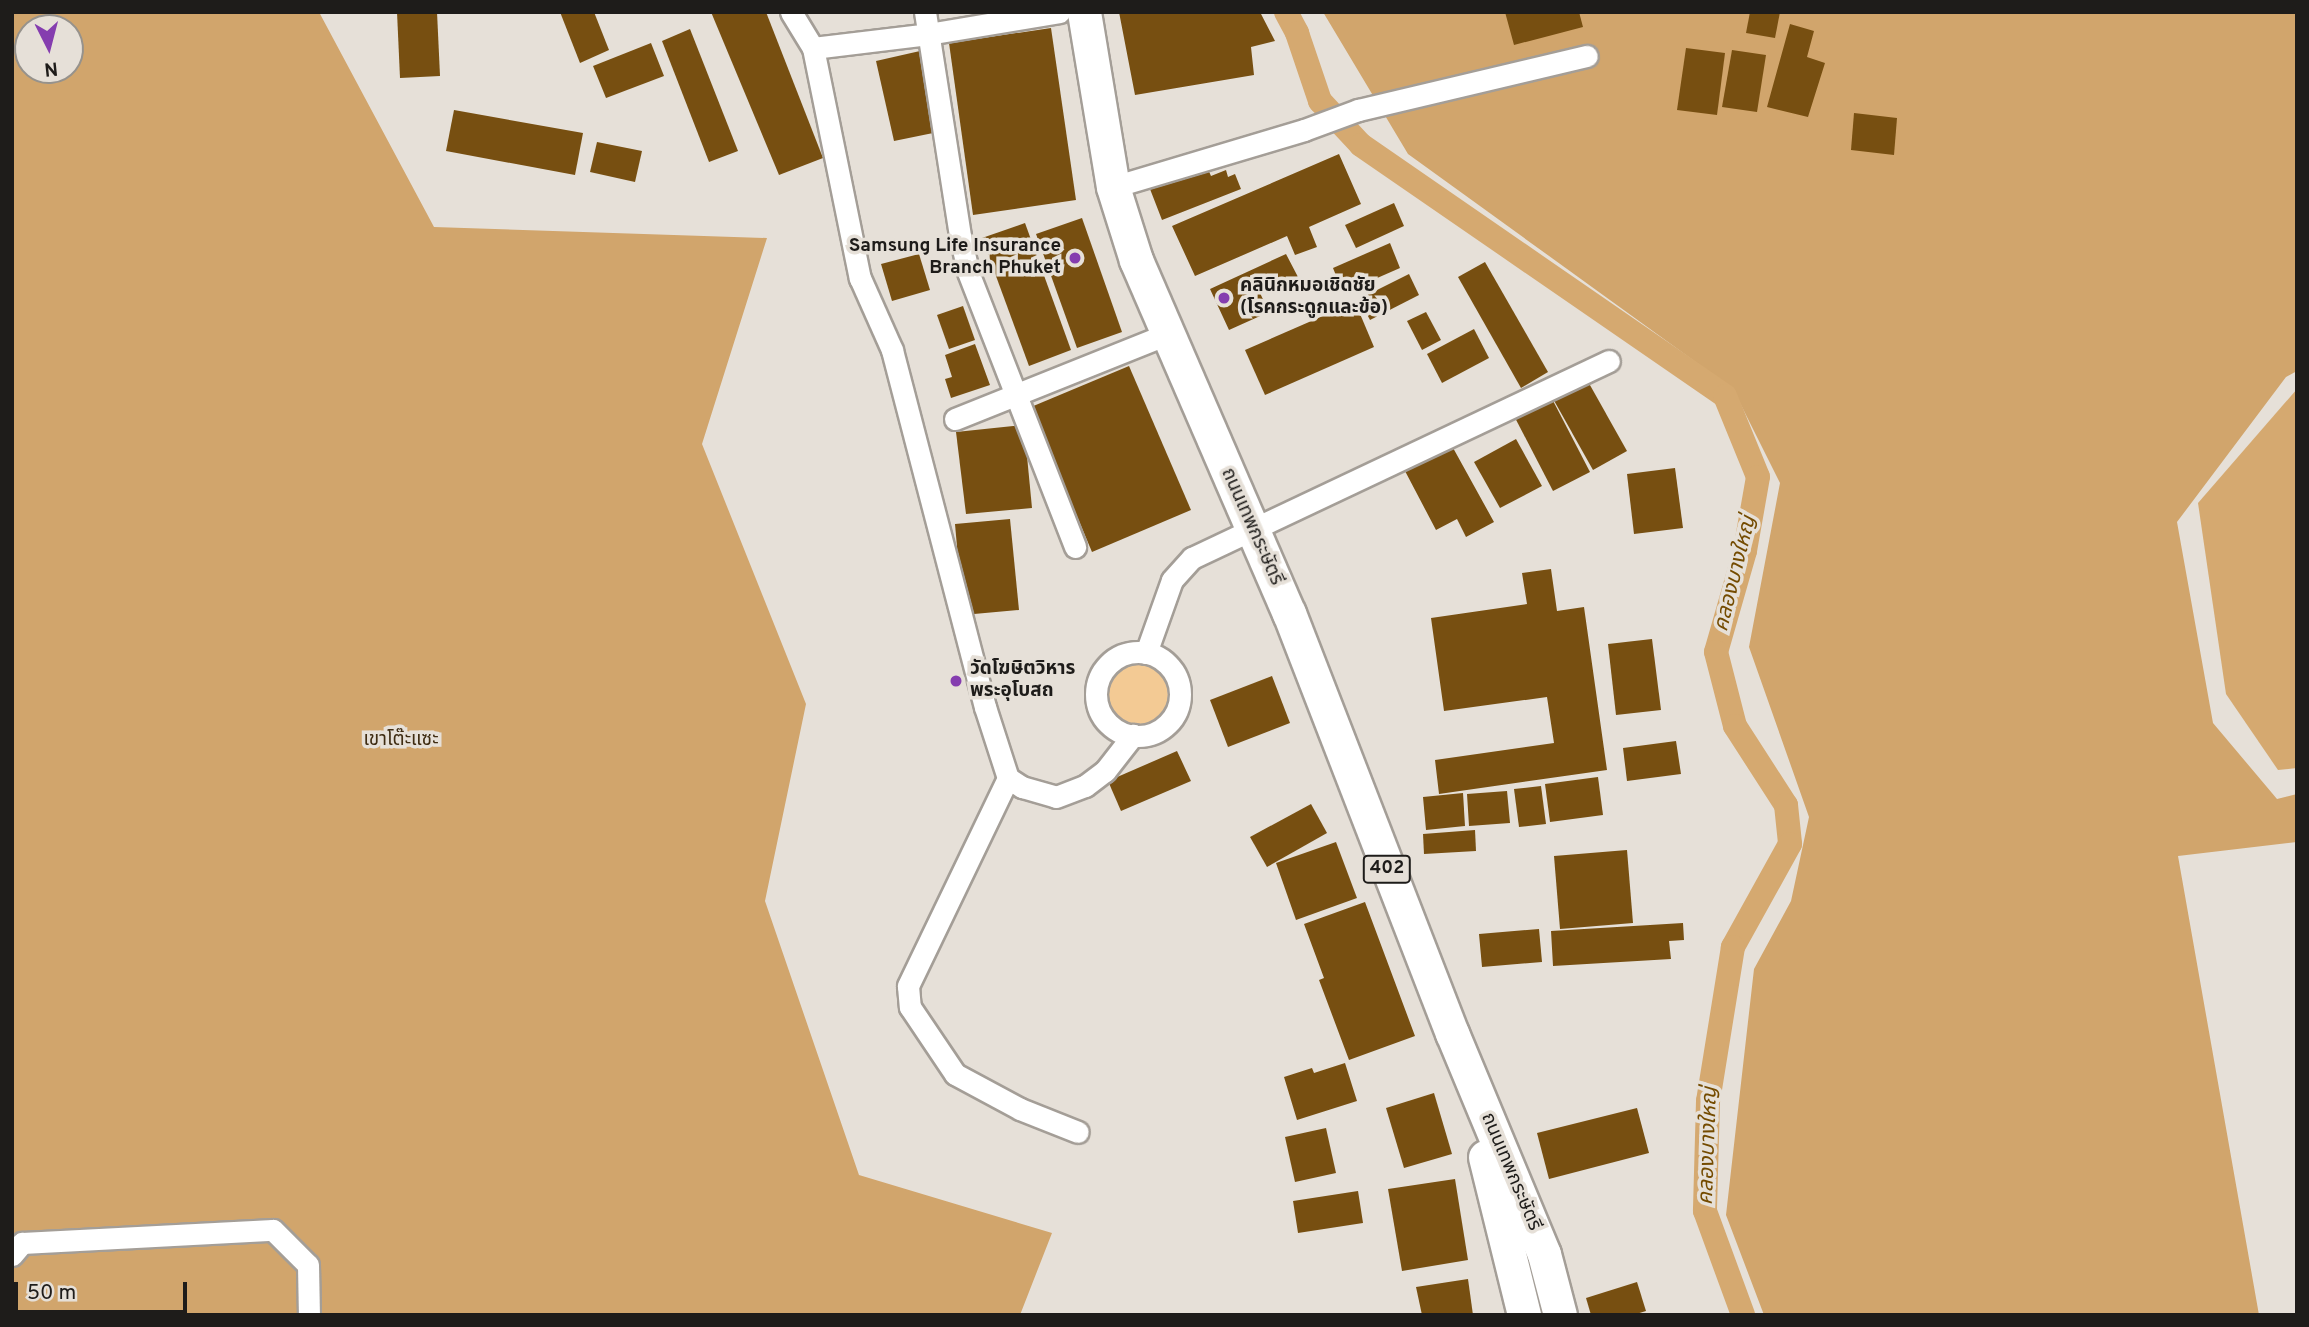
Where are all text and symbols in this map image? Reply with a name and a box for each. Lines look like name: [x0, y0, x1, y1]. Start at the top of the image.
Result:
north arrow: [14, 14, 84, 84]
text: N: [43, 55, 59, 81]
place label: Samsung Life Insurance Branch Phuket: [849, 236, 1061, 280]
marker: Samsung Life Insurance Branch Phuket: [1067, 250, 1083, 266]
place label: คลินิกหมอเชิดชัย (โรคกระดูกและข้อ): [1240, 276, 1388, 320]
marker: คลินิกหมอเชิดชัย (โรคกระดูกและข้อ): [1214, 288, 1234, 308]
street label: ถนนเทพกระษัตรี: [1215, 465, 1287, 589]
water label: คลองบางใหญ่: [1709, 514, 1763, 634]
place label: วัดโฆษิตวิหาร พระอุโบสถ: [970, 659, 1075, 703]
marker: วัดโฆษิตวิหาร พระอุโบสถ: [948, 673, 964, 689]
park label: เขาโต๊ะแซะ: [363, 730, 439, 752]
road number: 402: [1362, 854, 1412, 884]
water label: คลองบางใหญ่: [1694, 1087, 1724, 1205]
street label: ถนนเทพกระษัตรี: [1475, 1110, 1545, 1234]
scale bar: [18, 1268, 191, 1312]
text: 50 m: [27, 1280, 76, 1307]

